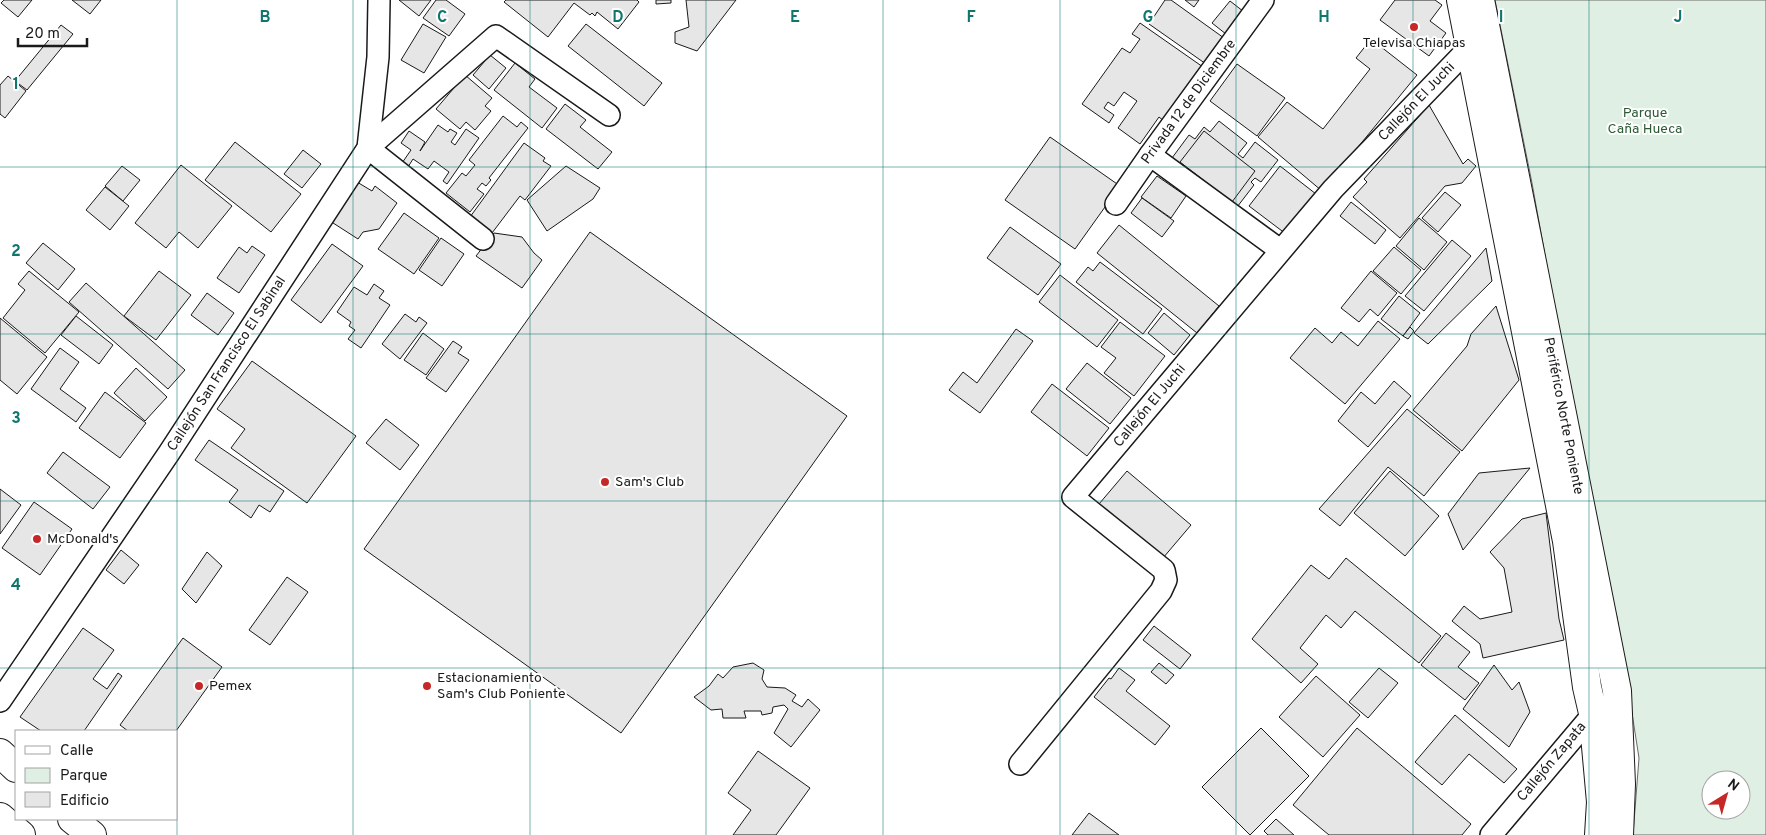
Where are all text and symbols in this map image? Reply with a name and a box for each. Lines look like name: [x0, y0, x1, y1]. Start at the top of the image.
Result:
text: B: [259, 8, 271, 28]
text: C: [437, 8, 447, 28]
text: D: [612, 8, 624, 28]
text: E: [790, 8, 800, 28]
text: F: [966, 8, 976, 28]
text: G: [1143, 8, 1153, 28]
text: H: [1318, 8, 1330, 28]
text: I: [1499, 8, 1503, 28]
text: J: [1674, 8, 1682, 28]
scale bar: [18, 15, 86, 47]
marker: Televisa Chiapas: [1408, 21, 1420, 33]
text: 20 m: [25, 25, 60, 44]
place label: Televisa Chiapas: [1362, 35, 1466, 52]
street label: Privada 12 de Diciembre: [1138, 36, 1240, 168]
street label: Callejón El Juchi: [1375, 59, 1459, 145]
text: 1: [13, 75, 19, 95]
park label: Parque Caña Hueca: [1608, 105, 1682, 138]
text: 2: [11, 242, 21, 262]
street label: Callejón San Francisco El Sabinal: [164, 273, 290, 455]
street label: Periférico Norte Poniente: [1539, 336, 1587, 496]
street label: Callejón El Juchi: [1110, 361, 1190, 451]
text: 3: [11, 409, 21, 429]
place label: Sam's Club: [615, 474, 684, 491]
marker: Sam's Club: [599, 476, 611, 488]
place label: McDonald's: [47, 531, 119, 548]
marker: McDonald's: [31, 533, 43, 545]
text: 4: [11, 576, 21, 596]
place label: Estacionamiento Sam's Club Poniente: [437, 670, 565, 703]
place label: Pemex: [209, 678, 252, 695]
marker: Pemex: [193, 680, 205, 692]
marker: Estacionamiento Sam's Club Poniente: [421, 680, 433, 692]
street label: Callejón Zapata: [1514, 719, 1590, 805]
legend: [15, 730, 178, 820]
text: Calle: [60, 742, 94, 761]
text: Parque: [60, 767, 108, 786]
north arrow: [1701, 770, 1751, 820]
text: N: [1724, 776, 1742, 796]
text: Edificio: [60, 792, 109, 811]

